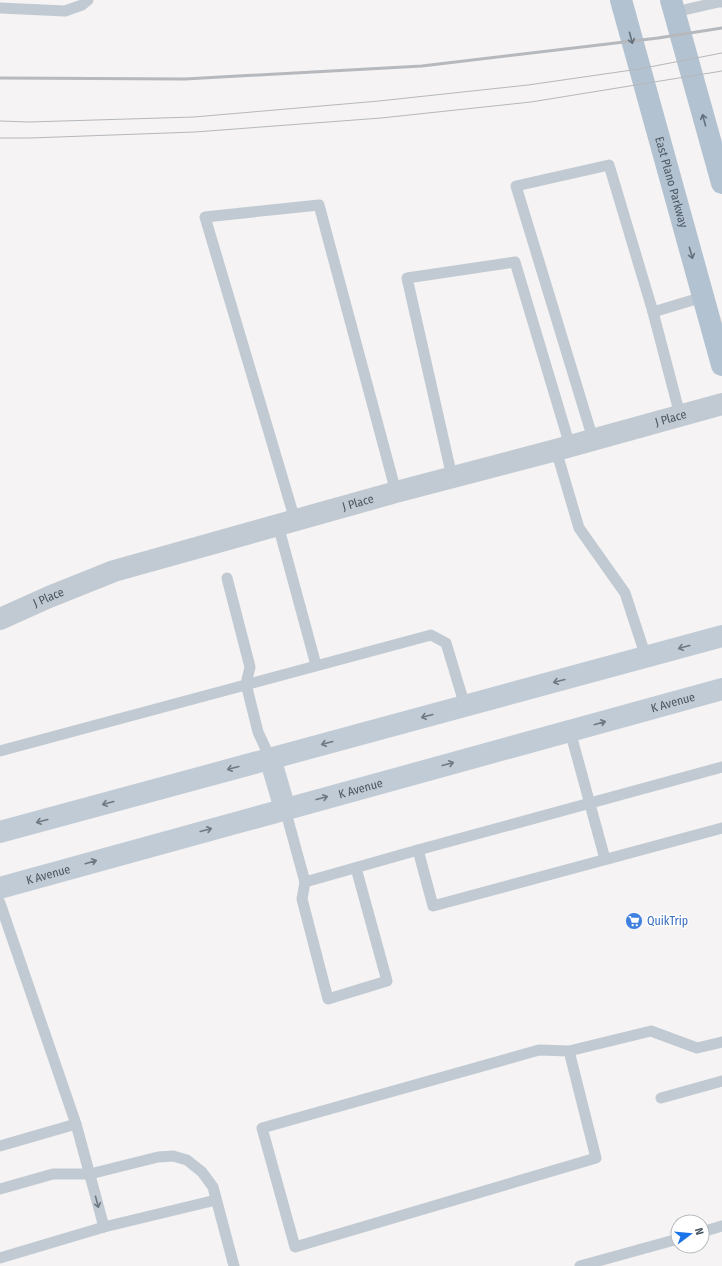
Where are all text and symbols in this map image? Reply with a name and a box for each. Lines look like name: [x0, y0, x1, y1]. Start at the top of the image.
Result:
one-way arrow: [628, 31, 635, 44]
one-way arrow: [700, 114, 707, 127]
street label: East Plano Parkway: [652, 135, 691, 230]
one-way arrow: [688, 247, 695, 260]
street label: J Place: [653, 407, 688, 429]
street label: J Place: [341, 492, 375, 514]
street label: J Place: [31, 585, 66, 610]
one-way arrow: [678, 643, 691, 651]
one-way arrow: [553, 678, 566, 685]
street label: K Avenue: [649, 690, 697, 715]
one-way arrow: [421, 713, 434, 720]
one-way arrow: [593, 719, 606, 726]
one-way arrow: [320, 740, 333, 747]
one-way arrow: [441, 760, 454, 768]
one-way arrow: [227, 765, 240, 772]
street label: K Avenue: [337, 776, 384, 801]
one-way arrow: [315, 794, 328, 802]
one-way arrow: [101, 800, 114, 807]
one-way arrow: [36, 818, 49, 825]
one-way arrow: [200, 826, 213, 833]
one-way arrow: [85, 858, 98, 865]
street label: K Avenue: [25, 862, 72, 887]
supermarket icon: QuikTrip: [624, 911, 644, 931]
place label: QuikTrip: [647, 914, 688, 928]
one-way arrow: [94, 1195, 101, 1208]
north arrow: [670, 1214, 710, 1254]
text: N: [692, 1226, 706, 1236]

